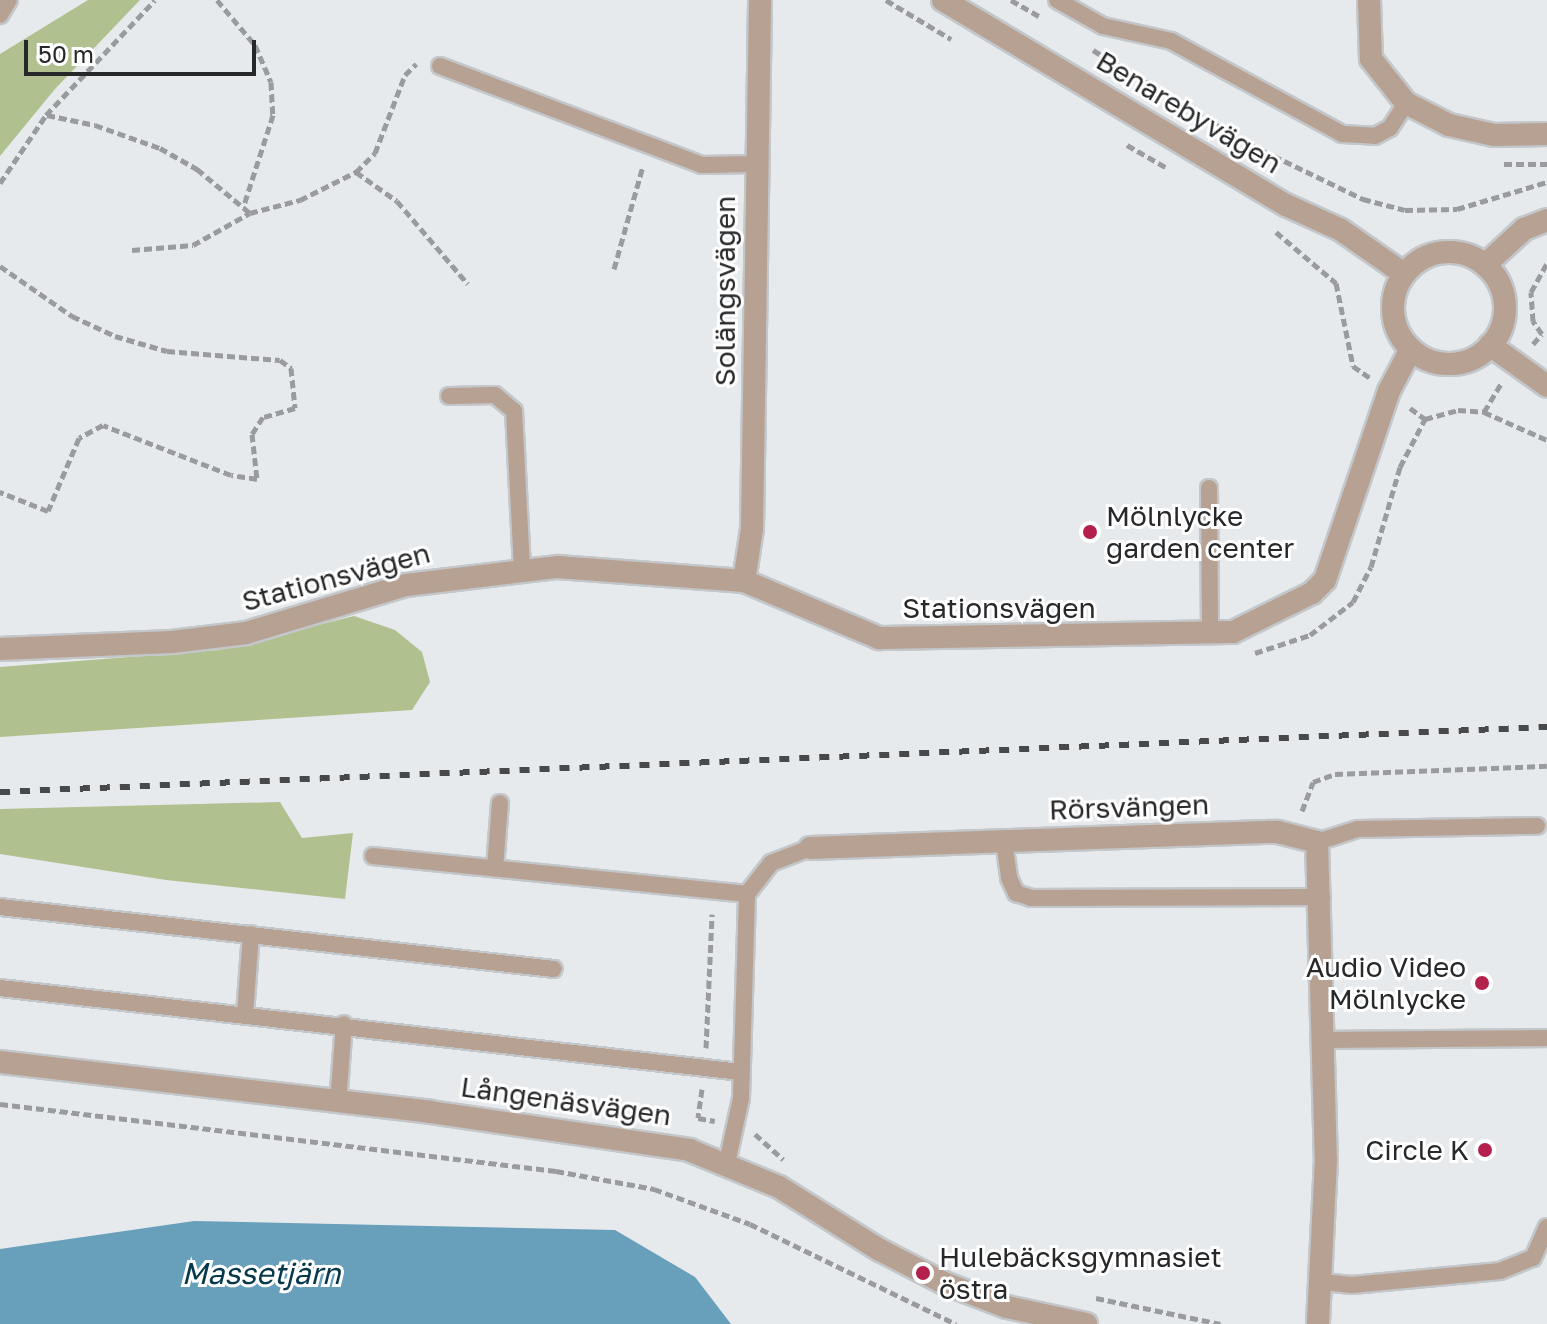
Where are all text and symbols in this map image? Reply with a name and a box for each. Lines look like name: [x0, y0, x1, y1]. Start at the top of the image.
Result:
scale bar: [28, 24, 260, 74]
text: 50 m: [38, 39, 94, 68]
street label: Benarebyvägen: [1090, 44, 1288, 180]
street label: Solängsvägen: [708, 196, 742, 386]
place label: Mölnlycke garden center: [1106, 499, 1294, 565]
marker: Mölnlycke garden center: [1081, 523, 1099, 541]
street label: Stationsvägen: [238, 536, 434, 618]
street label: Stationsvägen: [902, 591, 1096, 625]
street label: Rörsvängen: [1048, 787, 1210, 827]
place label: Audio Video Mölnlycke: [1306, 950, 1466, 1016]
marker: Audio Video Mölnlycke: [1473, 974, 1491, 992]
street label: Långenäsvägen: [459, 1070, 673, 1132]
place label: Circle K: [1365, 1133, 1469, 1167]
marker: Circle K: [1476, 1141, 1494, 1159]
place label: Hulebäcksgymnasiet östra: [939, 1240, 1222, 1306]
water label: Massetjärn: [181, 1255, 341, 1291]
marker: Hulebäcksgymnasiet östra: [914, 1264, 932, 1282]

